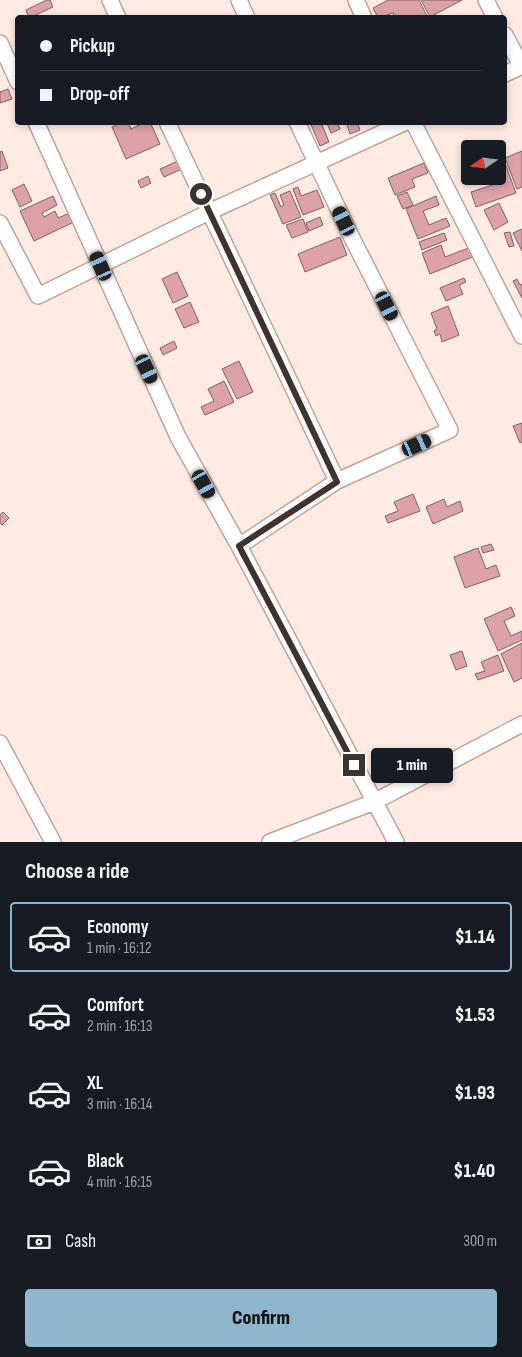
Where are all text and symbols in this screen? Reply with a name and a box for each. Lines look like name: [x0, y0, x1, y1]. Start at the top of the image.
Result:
text: Pickup: [70, 35, 115, 58]
text: Drop-off: [70, 83, 130, 106]
north arrow: [461, 140, 506, 185]
map controls: [461, 140, 506, 185]
route start: [190, 183, 212, 205]
car: [330, 204, 357, 238]
car: [88, 249, 113, 283]
car: [373, 289, 400, 323]
car: [133, 352, 160, 386]
car: [400, 432, 433, 458]
car: [190, 467, 217, 501]
callout: 1 min: [372, 748, 454, 782]
route end: [343, 754, 365, 776]
text: 1 min: [397, 756, 427, 775]
text: Choose a ride: [25, 858, 129, 885]
icon: car: [27, 915, 72, 960]
text: Economy: [87, 916, 149, 939]
text: $1.14: [455, 926, 495, 949]
text: 1 min · 16:12: [87, 939, 152, 958]
icon: car: [27, 993, 72, 1038]
text: Comfort: [87, 994, 144, 1017]
text: $1.53: [455, 1004, 495, 1027]
text: 2 min · 16:13: [87, 1017, 152, 1036]
icon: car: [27, 1071, 72, 1116]
text: XL: [87, 1072, 103, 1095]
text: $1.93: [454, 1082, 495, 1105]
text: 3 min · 16:14: [87, 1095, 153, 1114]
icon: car: [27, 1149, 72, 1194]
text: Black: [87, 1150, 124, 1173]
text: $1.40: [454, 1160, 495, 1183]
text: 4 min · 16:15: [87, 1173, 152, 1192]
icon: cash: [25, 1228, 53, 1256]
text: Cash: [65, 1230, 96, 1253]
text: 300 m: [463, 1232, 497, 1251]
button: Confirm: [25, 1289, 497, 1347]

